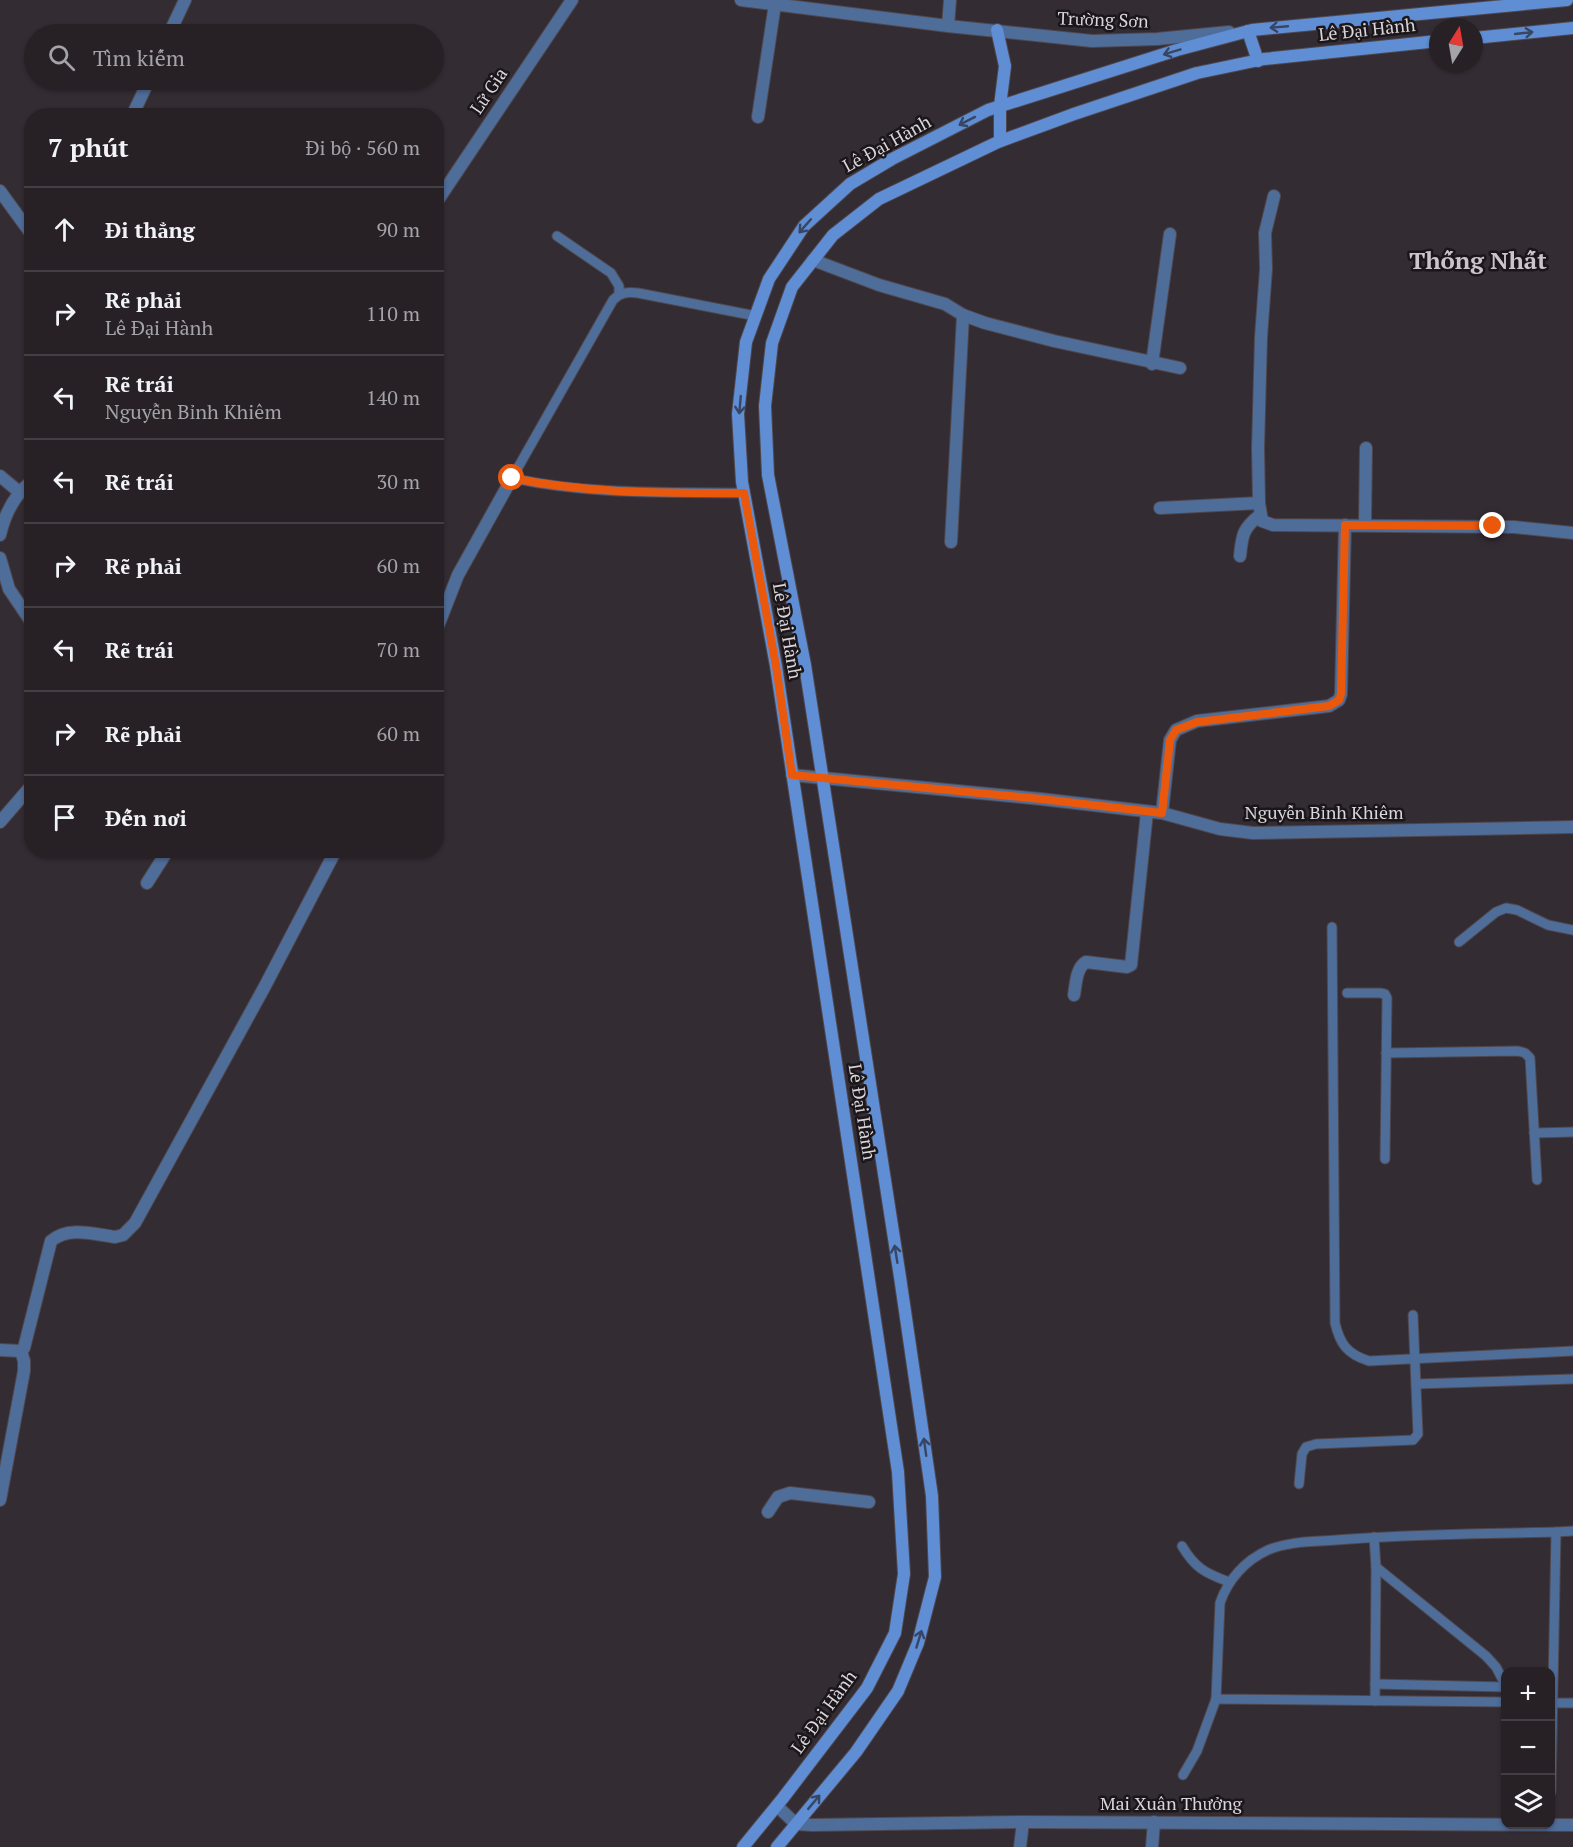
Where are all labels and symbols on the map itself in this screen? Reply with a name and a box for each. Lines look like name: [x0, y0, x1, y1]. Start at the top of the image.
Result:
street label: Trường Sơn: [1057, 5, 1149, 33]
street label: Lê Đại Hành: [1317, 12, 1417, 46]
north arrow: [1429, 18, 1483, 72]
one-way arrow: [1269, 22, 1289, 33]
one-way arrow: [1513, 27, 1533, 38]
one-way arrow: [1163, 47, 1182, 58]
street label: Lữ Gia: [464, 63, 512, 118]
street label: Lê Đại Hành: [838, 109, 935, 177]
one-way arrow: [959, 115, 977, 127]
one-way arrow: [799, 218, 812, 234]
district label: Thống Nhất: [1409, 244, 1547, 276]
one-way arrow: [734, 395, 745, 415]
route start: [498, 464, 524, 490]
route end: [1479, 512, 1505, 538]
street label: Lê Đại Hành: [768, 581, 808, 681]
street label: Nguyễn Bỉnh Khiêm: [1244, 800, 1404, 824]
street label: Lê Đại Hành: [844, 1062, 883, 1162]
one-way arrow: [891, 1245, 902, 1264]
one-way arrow: [919, 1437, 930, 1457]
one-way arrow: [914, 1630, 925, 1649]
street label: Lê Đại Hành: [785, 1665, 862, 1758]
street label: Mai Xuân Thưởng: [1100, 1791, 1243, 1815]
one-way arrow: [807, 1795, 821, 1810]

